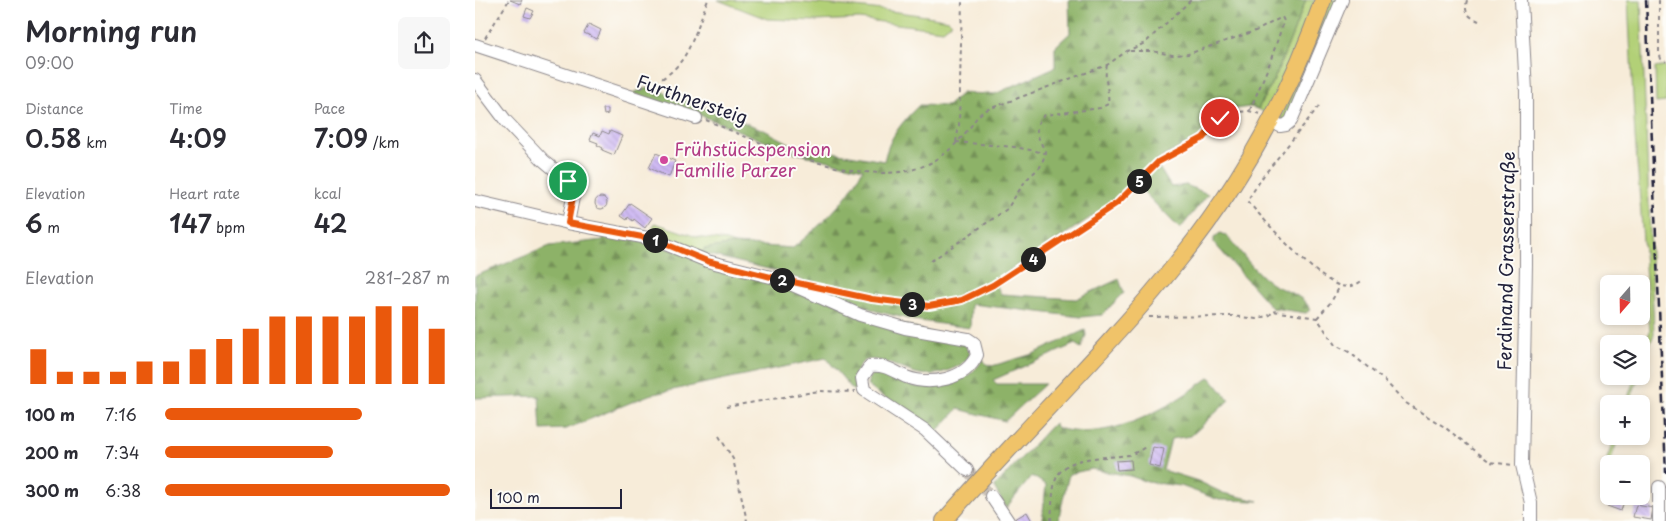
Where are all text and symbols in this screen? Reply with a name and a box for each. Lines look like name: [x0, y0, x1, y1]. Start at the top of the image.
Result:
text: Morning run: [25, 9, 197, 52]
button: share: [398, 17, 450, 69]
text: 09:00: [25, 50, 74, 74]
street label: Furthnersteig: [633, 67, 752, 130]
pin: [1199, 97, 1241, 139]
text: Distance: [25, 98, 84, 119]
text: Time: [169, 98, 202, 119]
text: Pace: [314, 98, 345, 119]
icon: check: [1206, 104, 1234, 132]
text: 0.58: [25, 119, 82, 157]
text: 4:09: [169, 119, 227, 157]
text: 7:09: [314, 119, 368, 157]
text: km: [82, 132, 107, 153]
text: /km: [368, 132, 400, 153]
place label: Frühstückspension Familie Parzer: [674, 135, 831, 183]
street label: Ferdinand Grasserstraße: [1490, 151, 1521, 371]
marker: Frühstückspension Familie Parzer: [658, 154, 670, 166]
pin: [547, 160, 589, 202]
icon: arrive: [554, 167, 582, 195]
pin: 5: [1127, 168, 1151, 194]
text: 5: [1135, 171, 1144, 192]
text: Elevation: [25, 183, 85, 204]
text: Heart rate: [169, 183, 240, 204]
text: kcal: [314, 183, 342, 204]
text: 6: [25, 204, 43, 242]
text: 147: [169, 204, 212, 242]
text: 42: [314, 204, 347, 242]
text: m: [43, 217, 60, 238]
text: bpm: [212, 217, 245, 238]
pin: 1: [643, 228, 667, 252]
text: 1: [652, 230, 659, 251]
pin: 4: [1021, 246, 1045, 272]
text: 4: [1029, 249, 1038, 270]
text: Elevation: [25, 265, 94, 289]
text: 281–287 m: [365, 265, 450, 289]
pin: 2: [769, 268, 795, 292]
text: 2: [778, 270, 787, 291]
north arrow: [1600, 275, 1650, 325]
map controls: [1600, 275, 1650, 505]
pin: 3: [899, 292, 925, 316]
text: 3: [908, 294, 917, 315]
button: layers: [1600, 335, 1650, 385]
button: +: [1600, 395, 1650, 445]
text: 100 m: [25, 402, 75, 426]
text: 7:16: [105, 402, 137, 426]
text: 200 m: [25, 440, 79, 464]
text: 7:34: [105, 440, 140, 464]
button: −: [1600, 455, 1650, 505]
text: 300 m: [25, 478, 79, 502]
text: 6:38: [105, 478, 141, 502]
scale bar: [490, 486, 623, 509]
text: 100 m: [497, 487, 540, 508]

